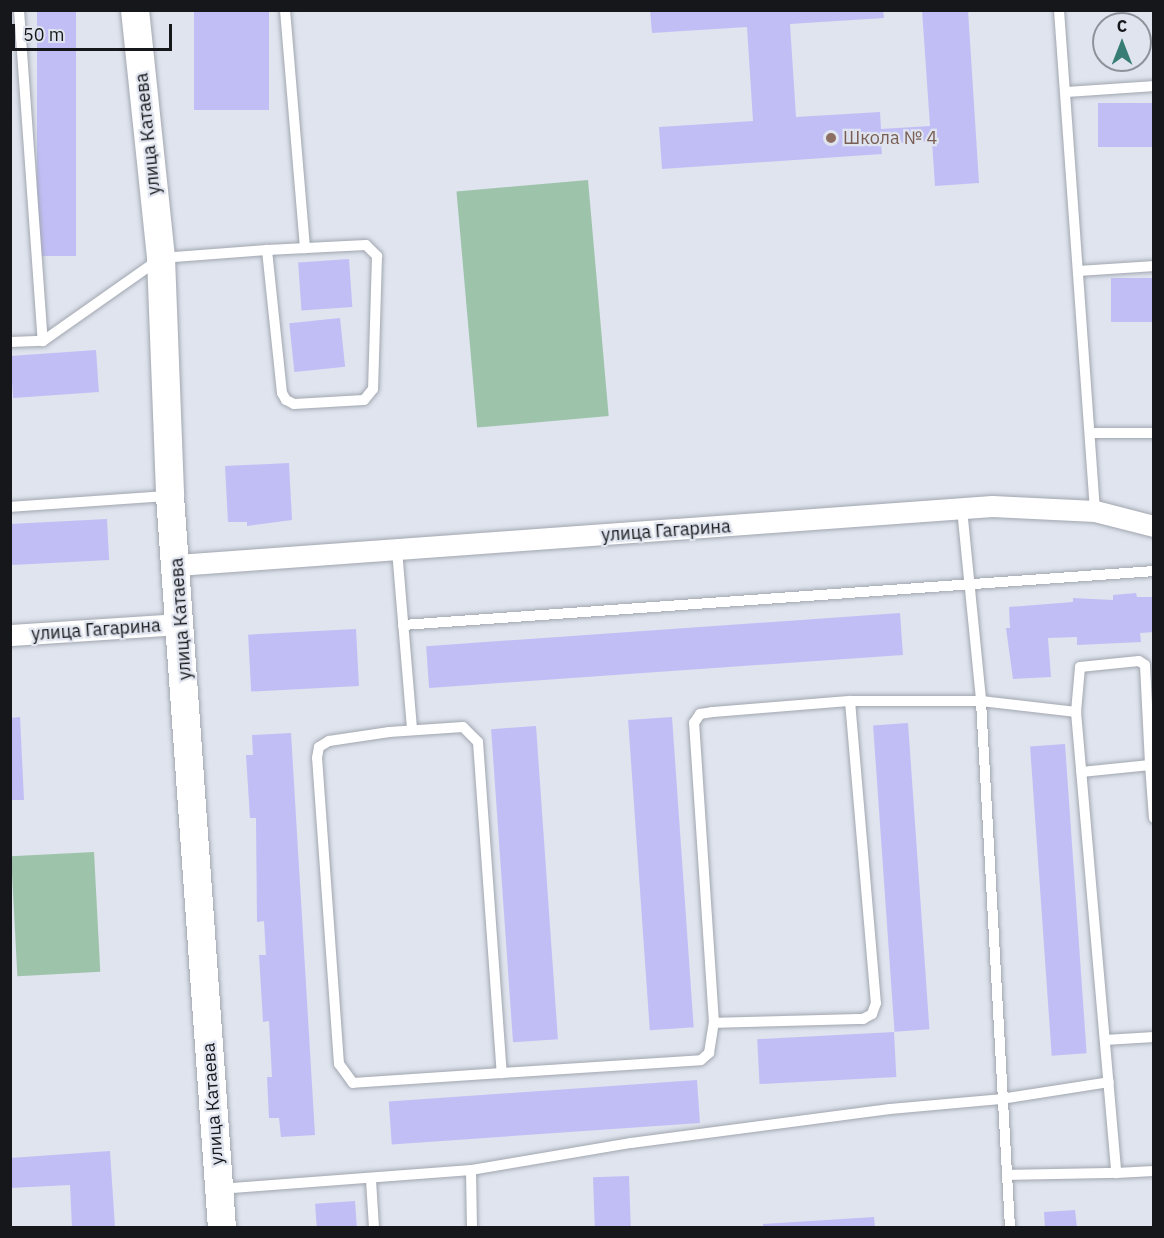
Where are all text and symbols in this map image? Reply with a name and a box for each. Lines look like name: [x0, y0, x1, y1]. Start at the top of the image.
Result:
scale bar: [15, 12, 176, 50]
north arrow: [1092, 12, 1152, 72]
text: С: [1117, 16, 1127, 36]
text: 50 m: [23, 23, 65, 46]
street label: улица Катаева: [131, 72, 165, 196]
place label: Школа № 4: [843, 127, 937, 149]
marker: Школа № 4: [824, 131, 838, 145]
street label: улица Гагарина: [601, 516, 731, 546]
street label: улица Катаева: [166, 557, 196, 681]
street label: улица Гагарина: [31, 615, 161, 645]
street label: улица Катаева: [198, 1042, 228, 1166]

